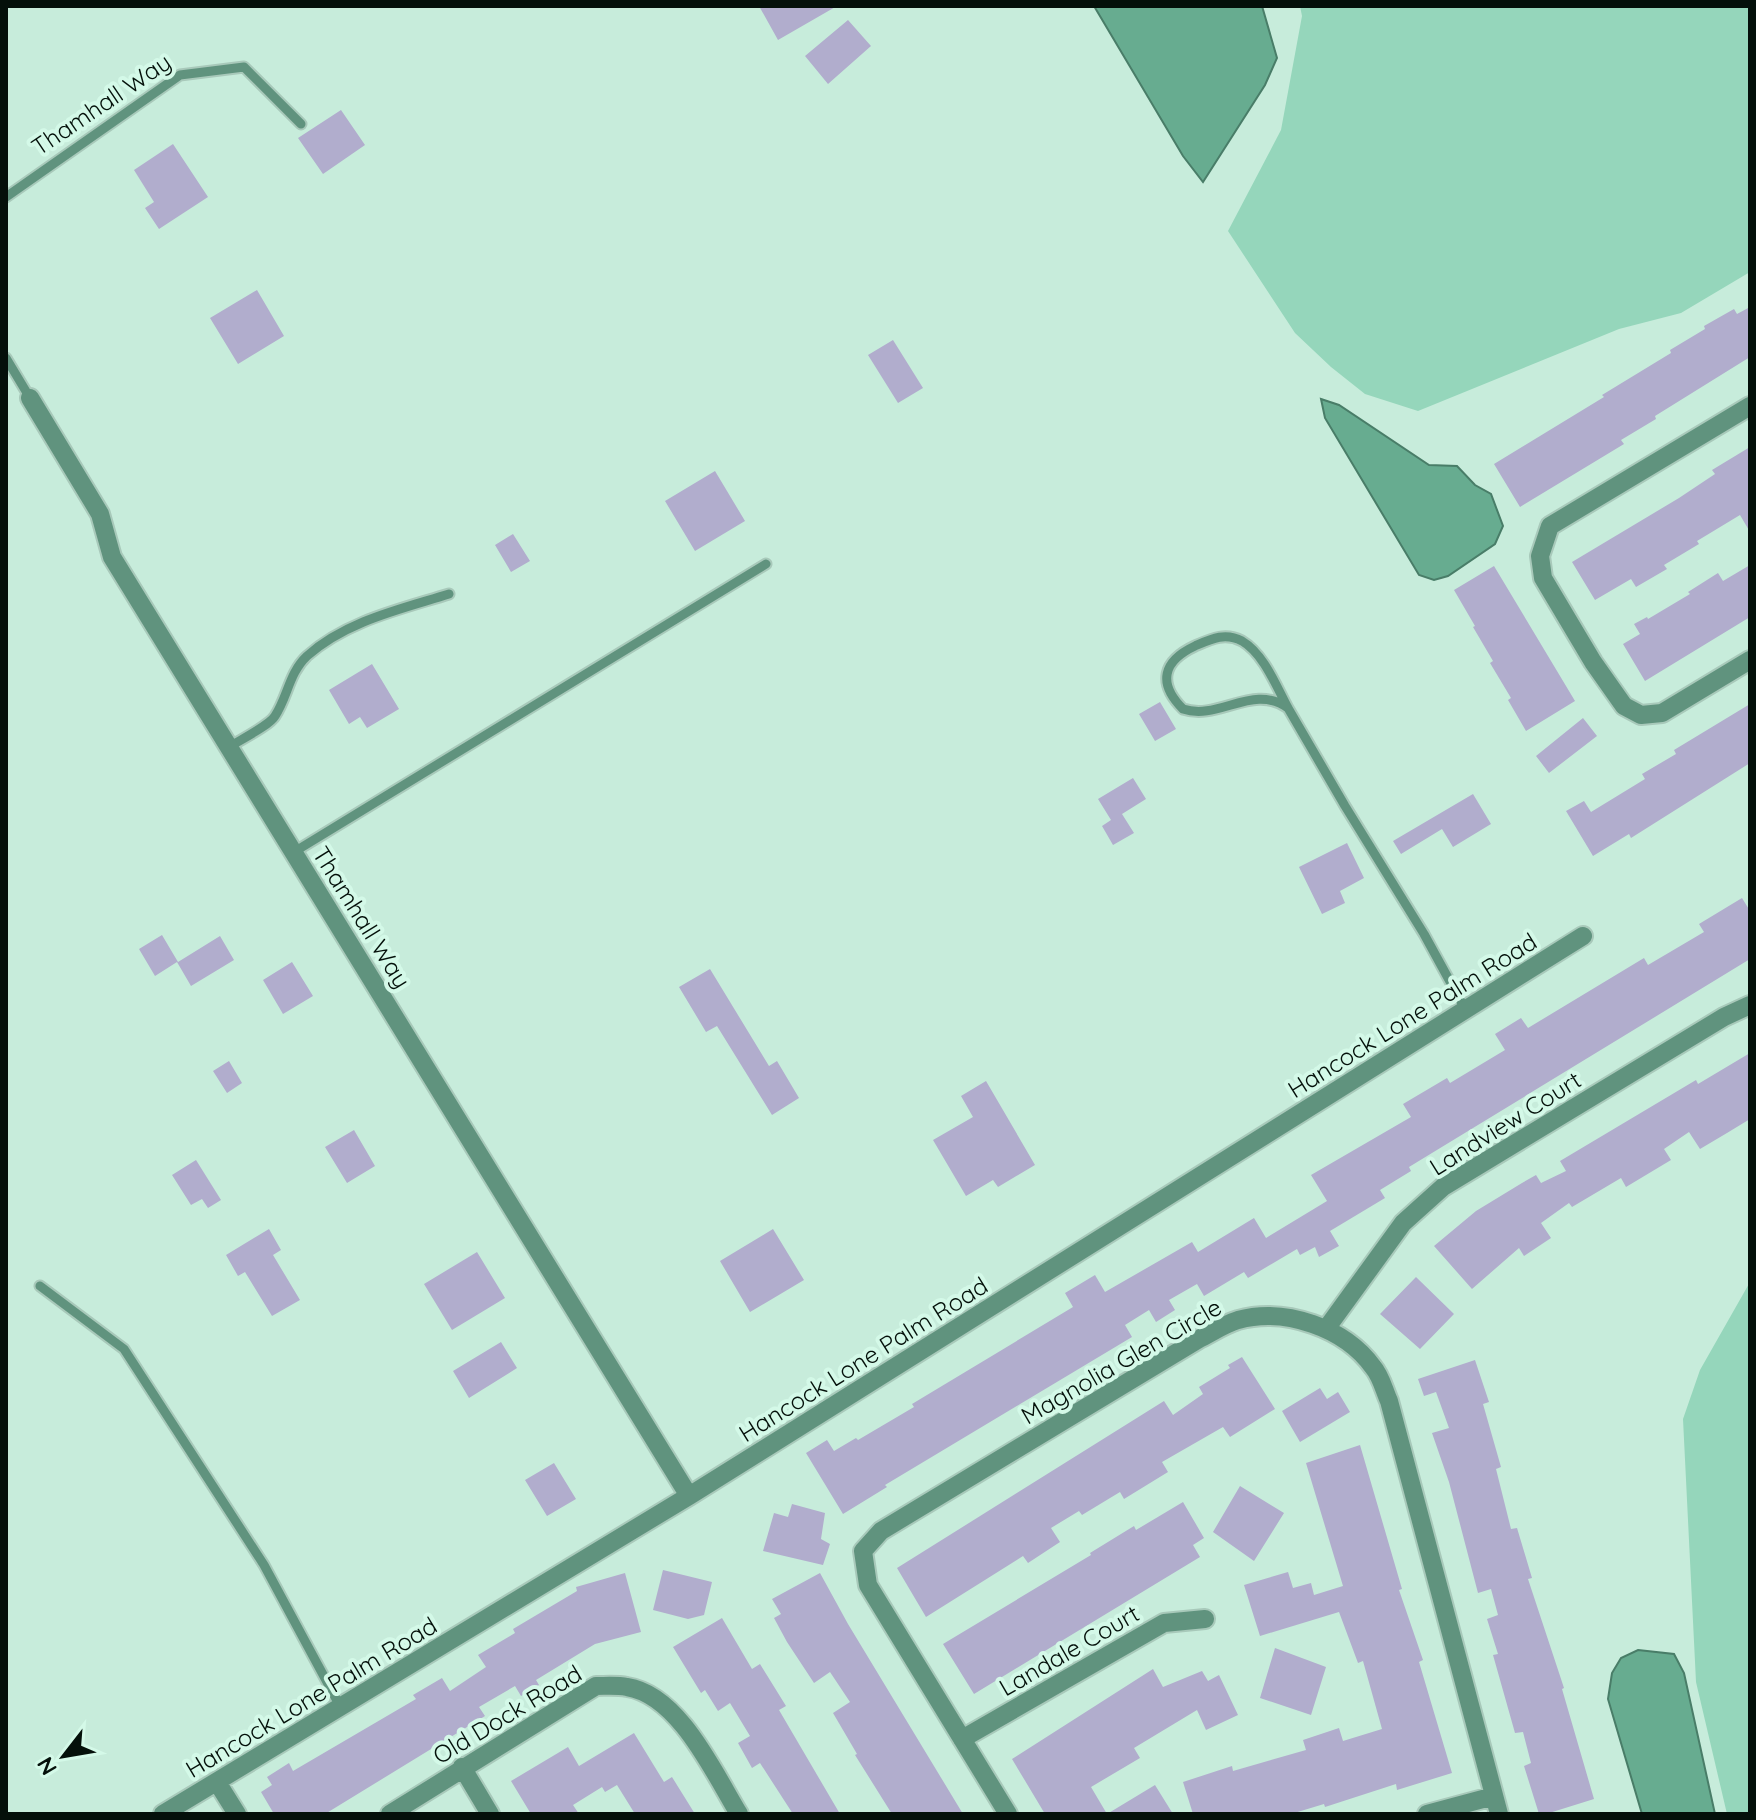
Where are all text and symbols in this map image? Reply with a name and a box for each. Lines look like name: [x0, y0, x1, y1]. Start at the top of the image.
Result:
street label: Thamhall Way: [26, 46, 176, 162]
street label: Thamhall Way: [306, 841, 418, 993]
street label: Hancock Lone Palm Road: [1282, 926, 1542, 1104]
street label: Landview Court: [1424, 1064, 1586, 1182]
street label: Hancock Lone Palm Road: [733, 1270, 993, 1448]
street label: Magnolia Glen Circle: [1016, 1291, 1226, 1431]
street label: Landale Court: [994, 1598, 1144, 1702]
street label: Hancock Lone Palm Road: [180, 1610, 442, 1784]
street label: Old Dock Road: [427, 1658, 587, 1770]
north arrow: [24, 1716, 104, 1796]
text: N: [31, 1752, 63, 1780]

